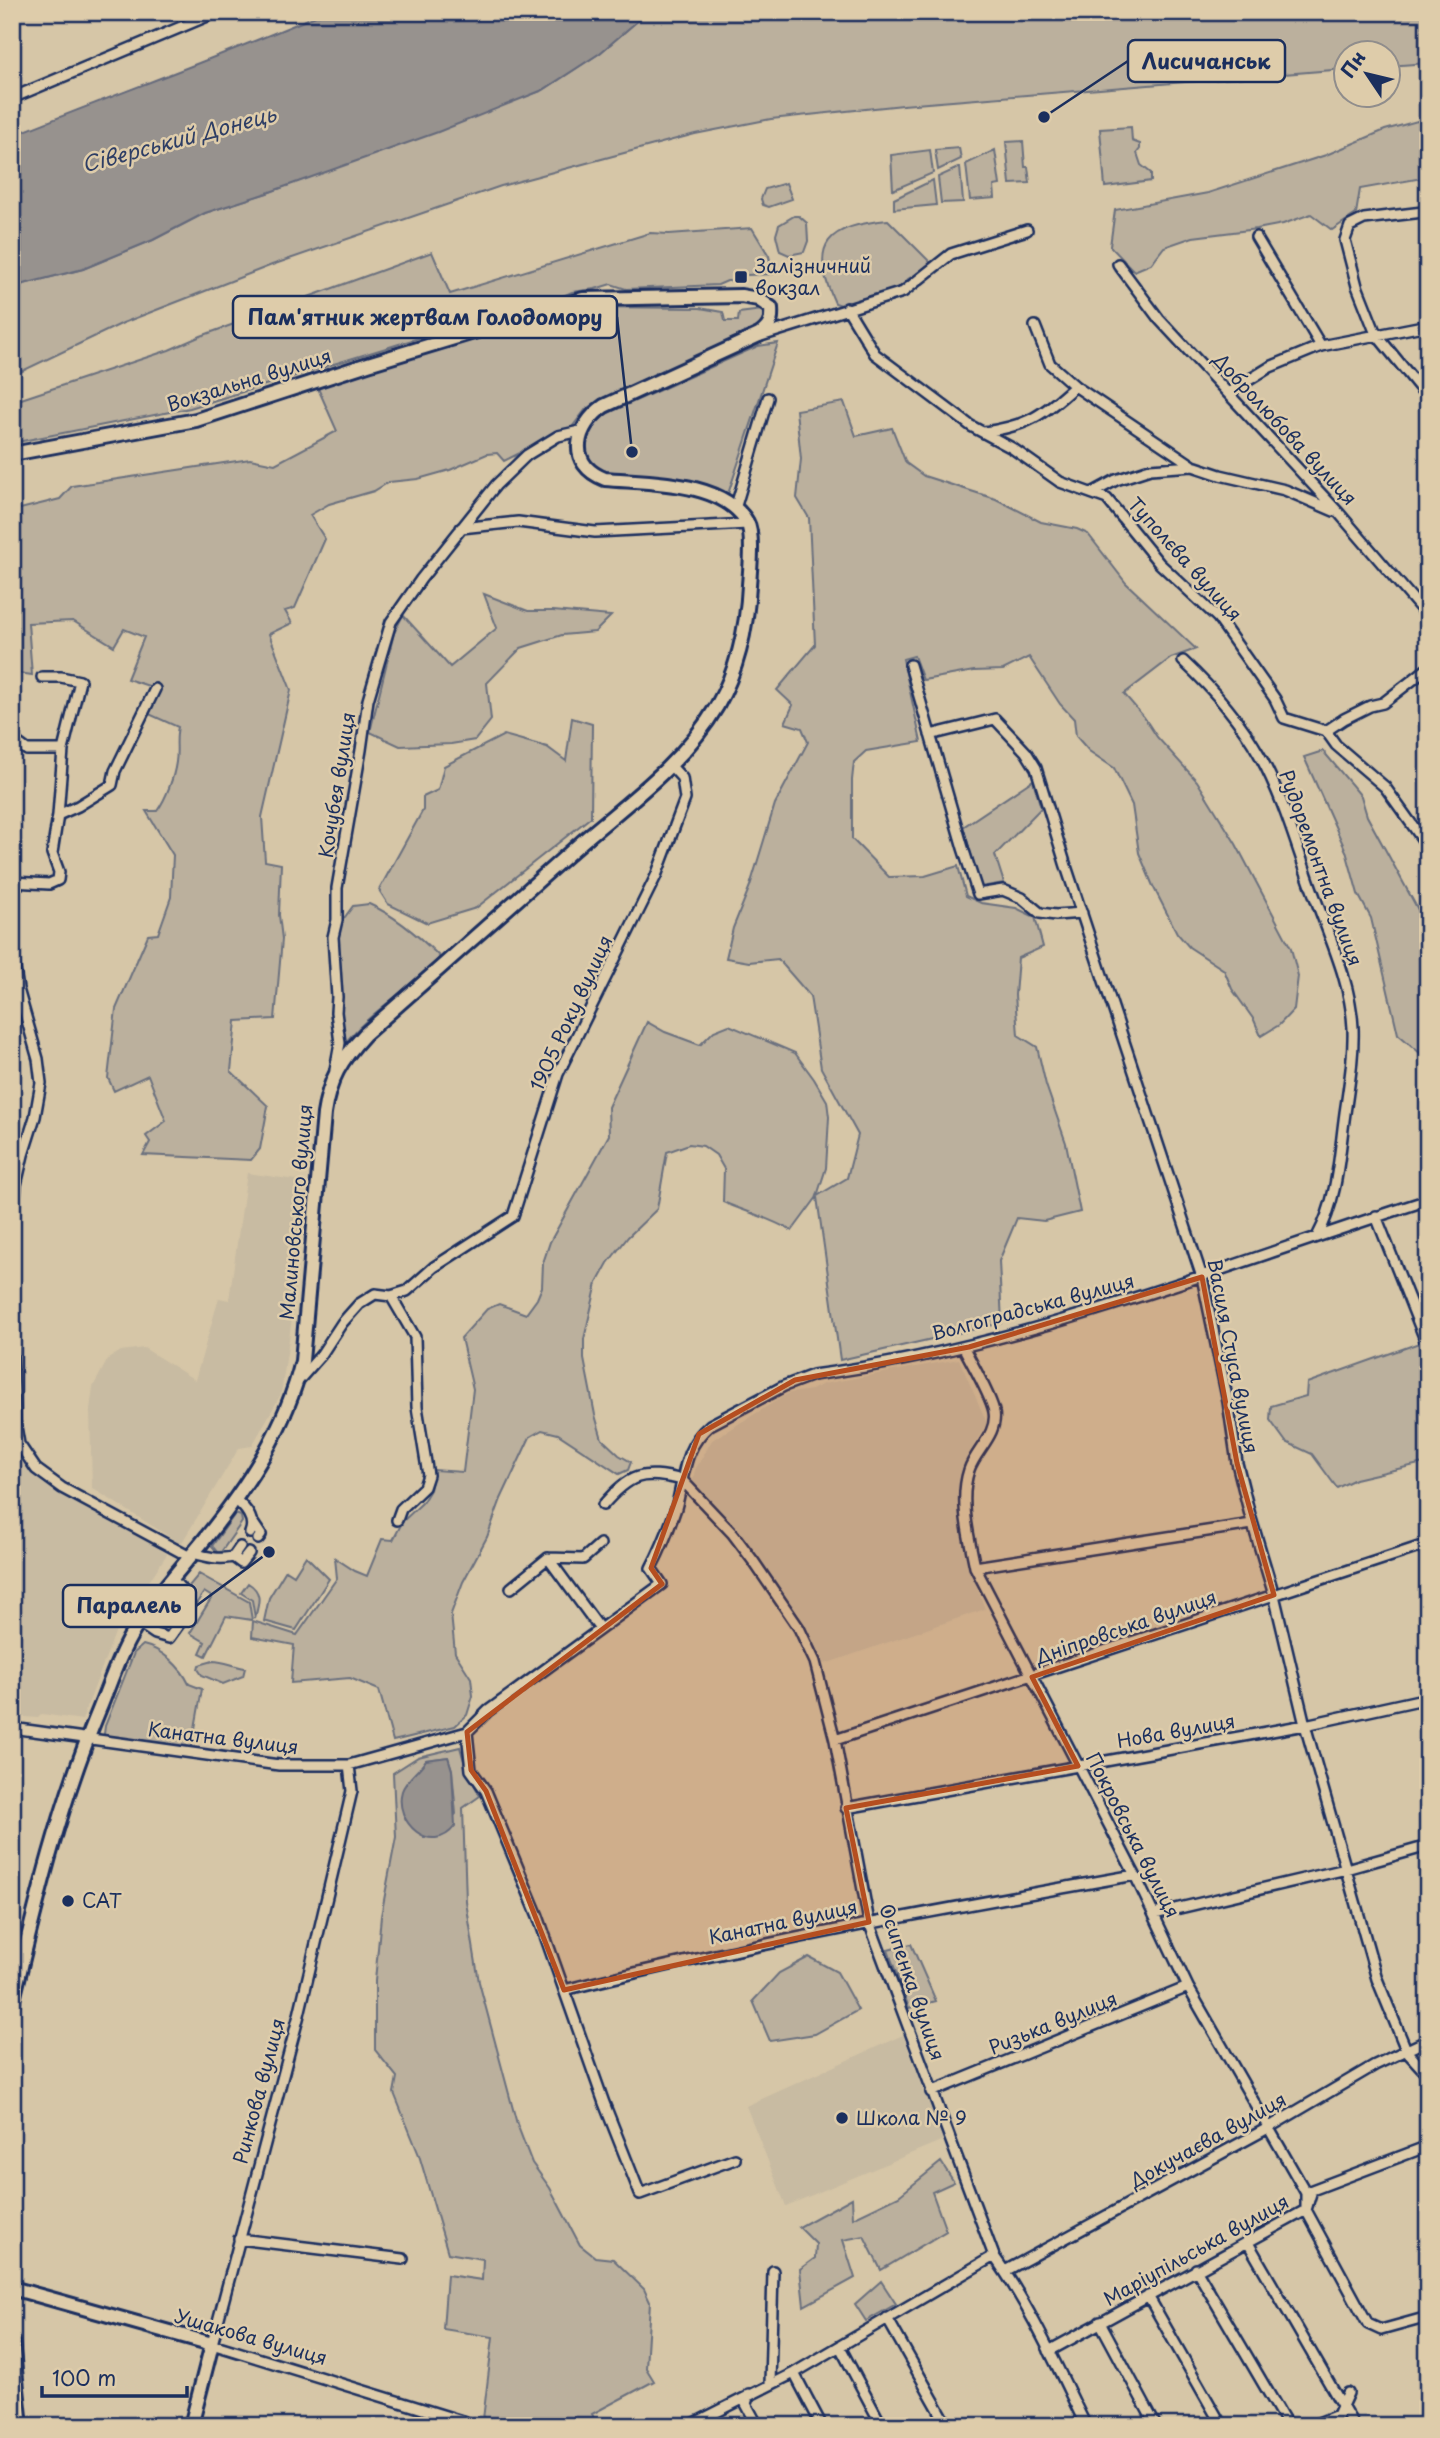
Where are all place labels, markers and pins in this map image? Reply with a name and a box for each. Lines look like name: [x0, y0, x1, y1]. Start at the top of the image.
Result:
callout: Лисичанськ: [1128, 40, 1285, 82]
place label: Залізничний вокзал: [754, 251, 871, 301]
marker: Залізничний вокзал: [733, 269, 749, 285]
callout: Пам'ятник жертвам Голодомору: [233, 296, 617, 338]
callout: Паралель: [63, 1585, 196, 1627]
place label: САТ: [82, 1886, 122, 1914]
marker: САТ: [60, 1893, 76, 1909]
place label: Школа № 9: [856, 2103, 967, 2131]
marker: Школа № 9: [834, 2110, 850, 2126]

